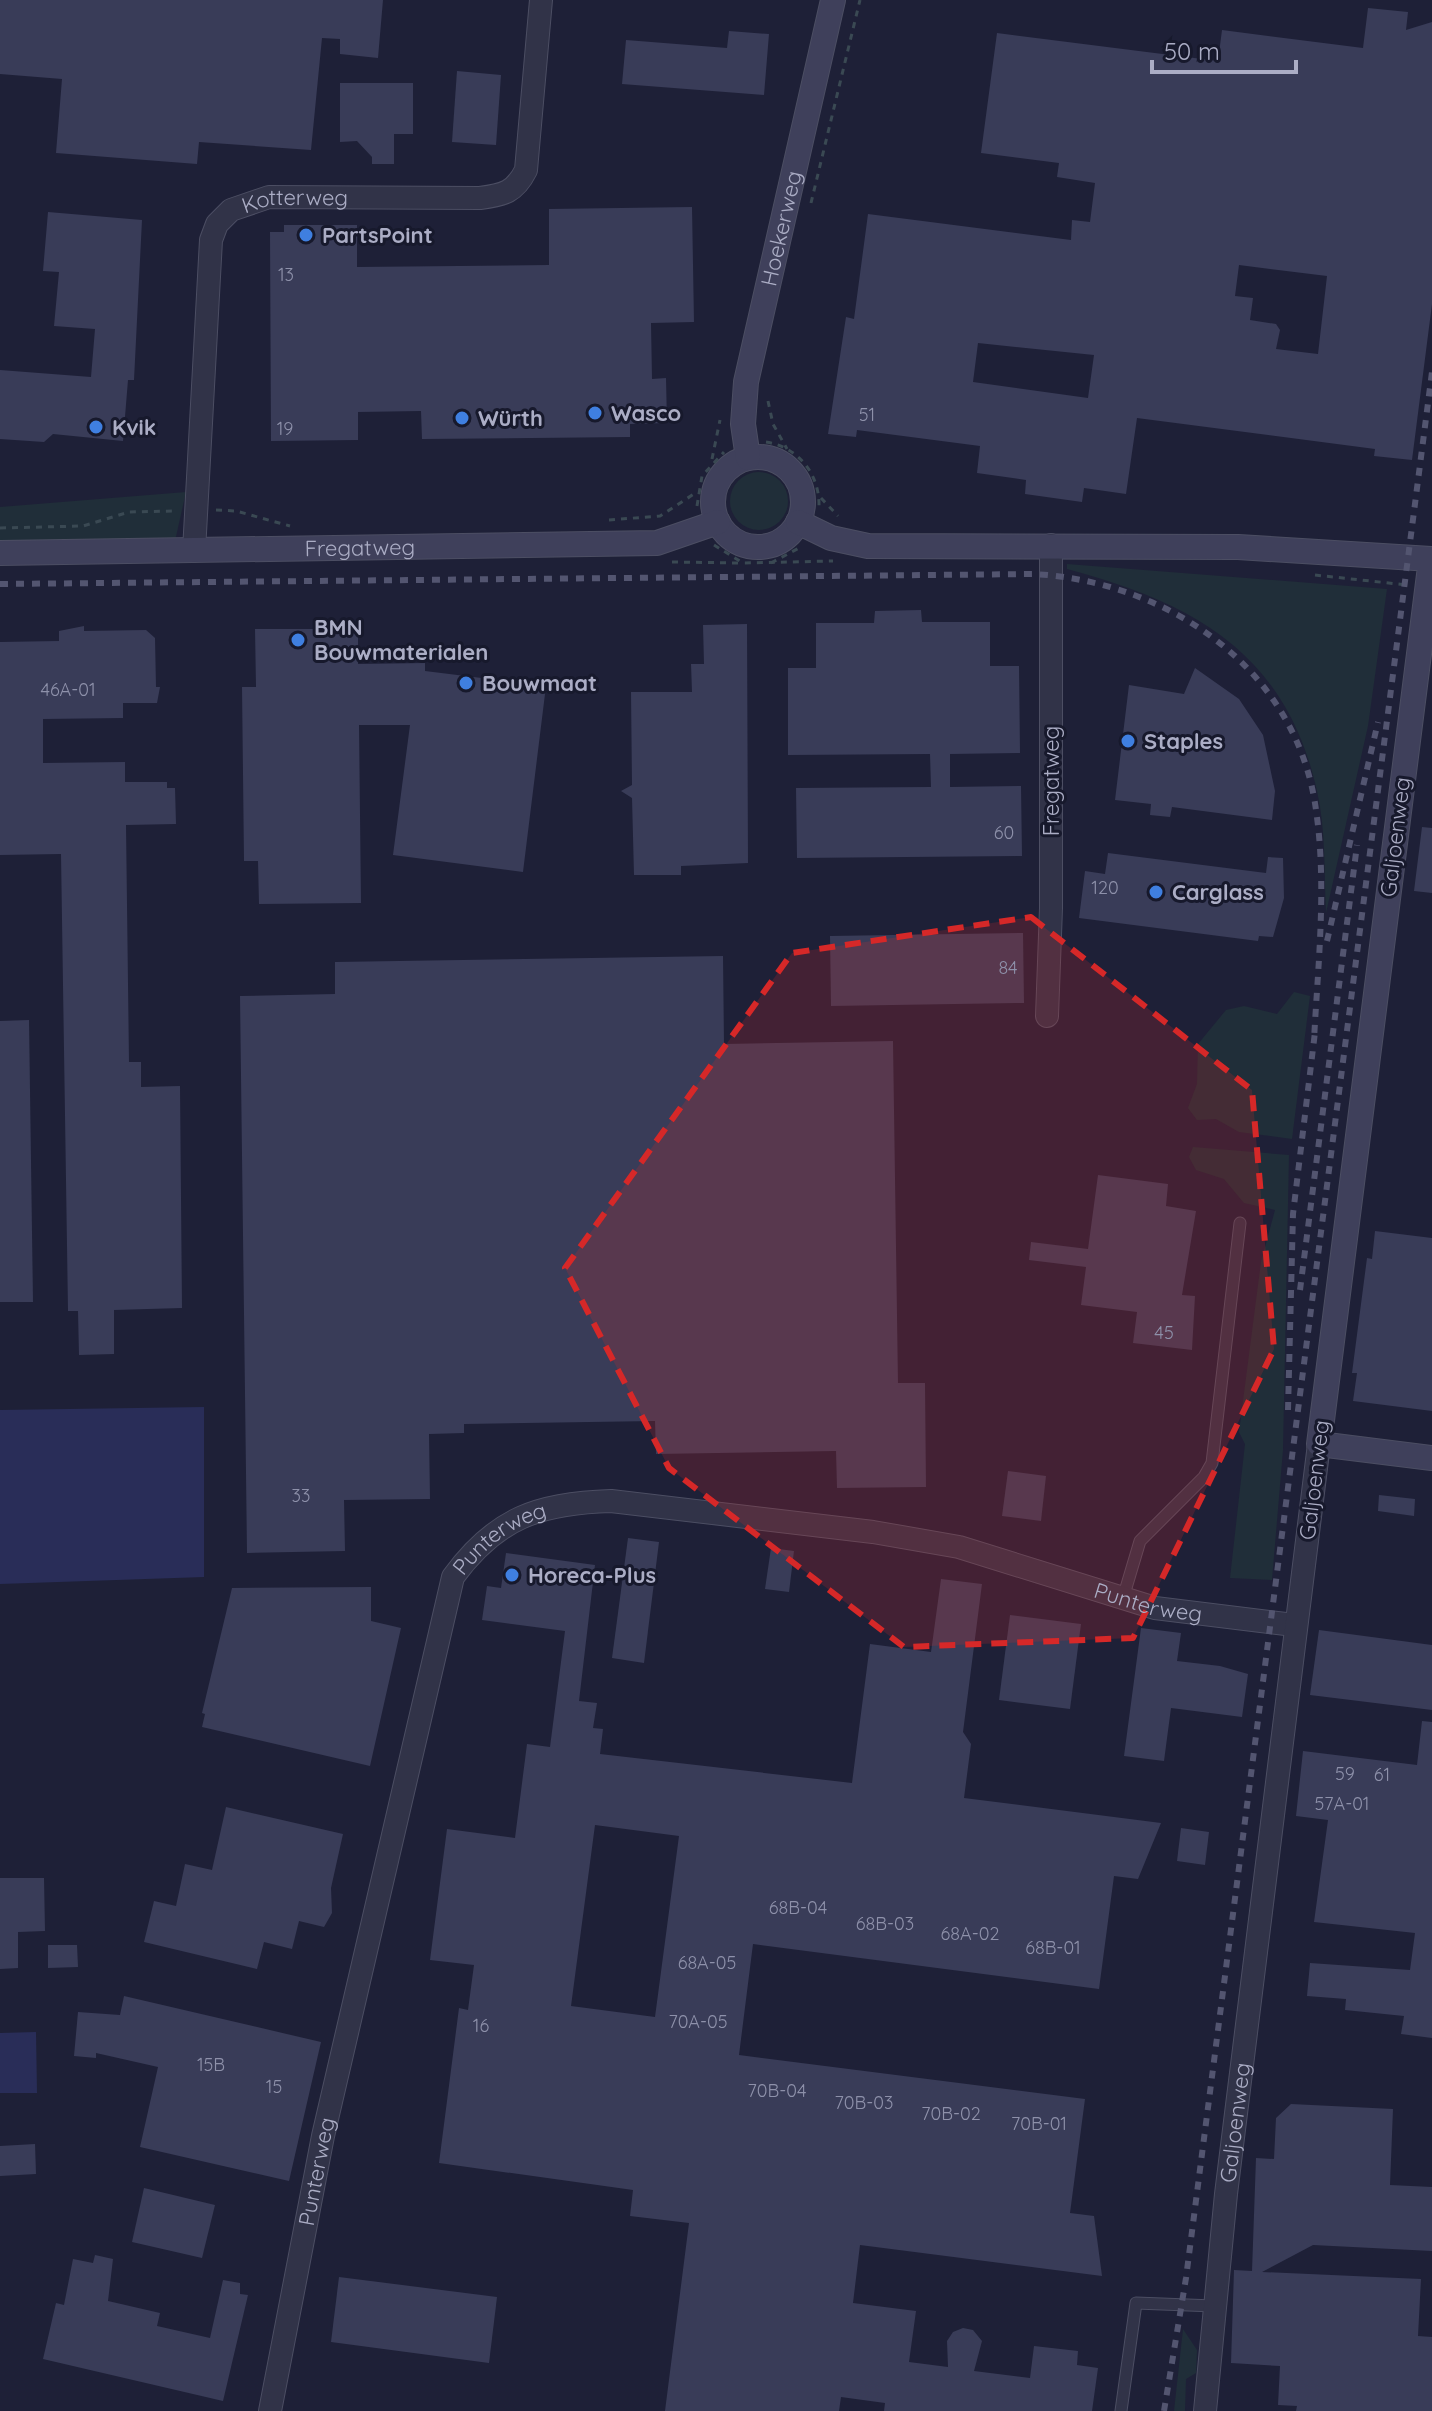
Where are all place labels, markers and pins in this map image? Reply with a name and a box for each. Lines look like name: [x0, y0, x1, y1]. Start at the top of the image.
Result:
place label: PartsPoint: [322, 221, 433, 249]
marker: PartsPoint: [297, 226, 315, 244]
place label: Wasco: [611, 399, 681, 427]
place label: Würth: [478, 404, 543, 432]
marker: Wasco: [586, 404, 604, 422]
marker: Würth: [453, 409, 471, 427]
place label: Kvik: [112, 413, 156, 441]
marker: Kvik: [87, 418, 105, 436]
place label: BMN Bouwmaterialen: [314, 613, 488, 666]
marker: BMN Bouwmaterialen: [289, 631, 307, 649]
place label: Bouwmaat: [482, 669, 597, 697]
marker: Bouwmaat: [457, 674, 475, 692]
place label: Staples: [1144, 727, 1223, 755]
marker: Staples: [1119, 732, 1137, 750]
place label: Carglass: [1172, 878, 1264, 906]
marker: Carglass: [1147, 883, 1165, 901]
place label: Horeca-Plus: [528, 1561, 656, 1589]
marker: Horeca-Plus: [503, 1566, 521, 1584]

